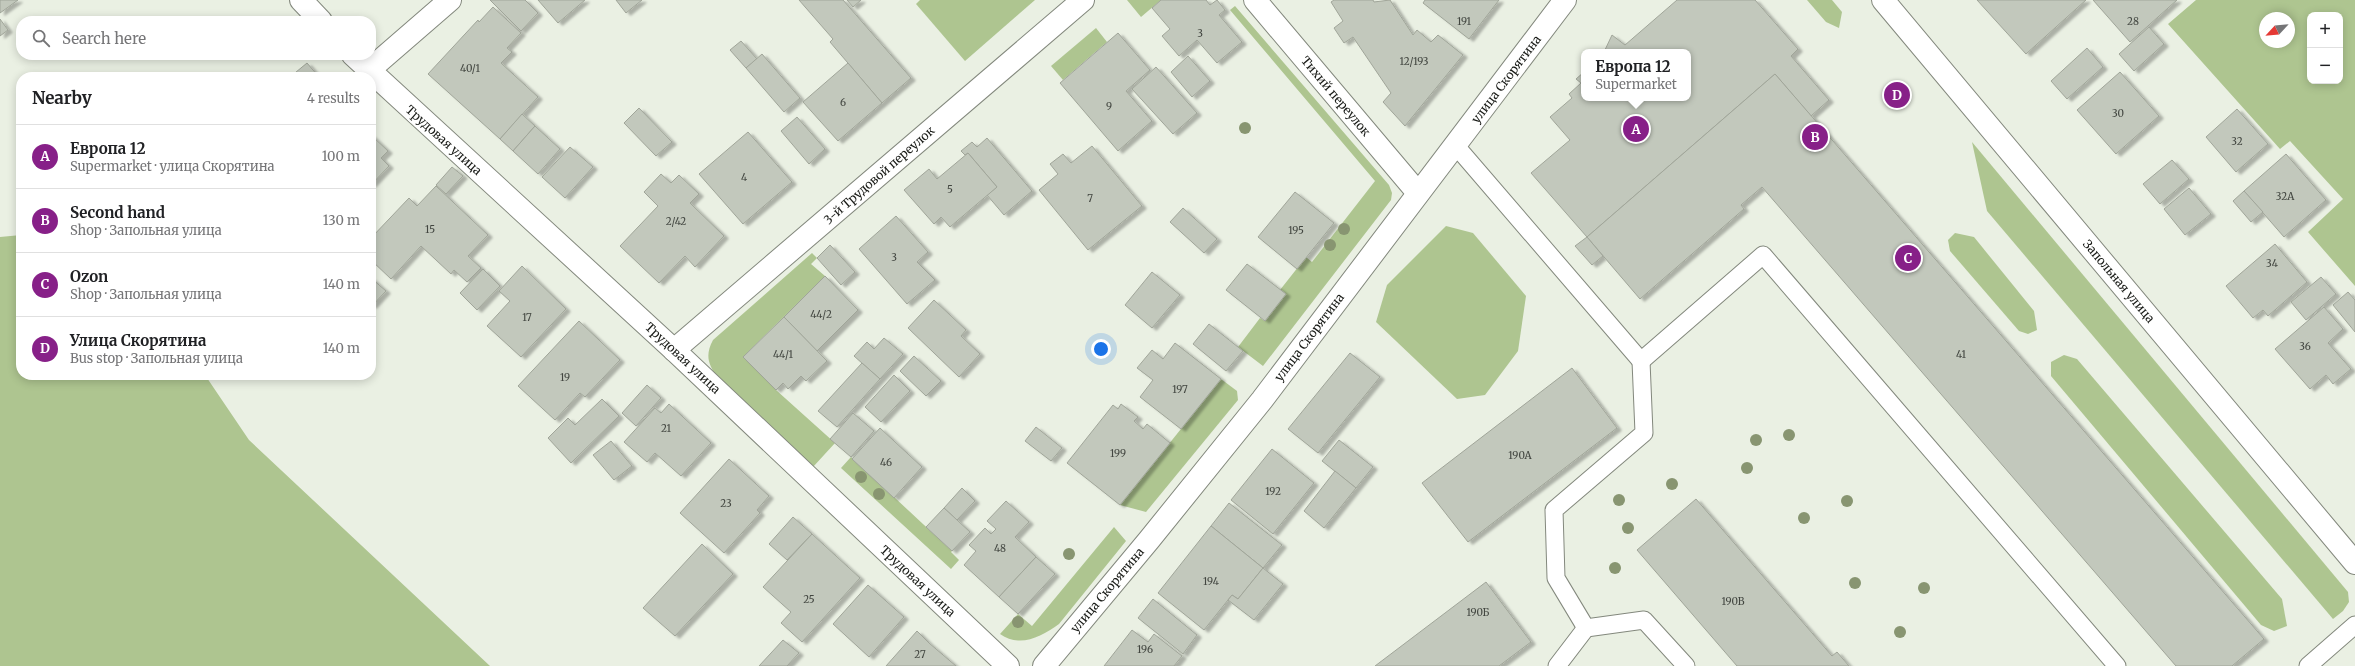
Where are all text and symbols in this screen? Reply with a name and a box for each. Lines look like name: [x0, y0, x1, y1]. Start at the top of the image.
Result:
north arrow: [2259, 12, 2295, 48]
map controls: [2307, 12, 2343, 84]
button: +: [2307, 12, 2343, 48]
house number: 191: [1457, 15, 1472, 28]
house number: 28: [2127, 15, 2139, 28]
search box: [16, 16, 376, 60]
icon: search: [30, 27, 52, 49]
house number: 3: [1197, 27, 1203, 40]
text: Search here: [62, 29, 146, 48]
street label: улица Скорятина: [1468, 32, 1544, 126]
button: −: [2307, 48, 2343, 84]
popup: [1581, 49, 1691, 101]
street label: Тихий переулок: [1298, 53, 1374, 139]
house number: 12/193: [1399, 55, 1429, 68]
text: Европа 12: [1595, 57, 1671, 76]
house number: 40/1: [460, 62, 481, 75]
text: Supermarket: [1595, 76, 1677, 93]
pin: D: [1884, 80, 1910, 110]
text: Nearby: [32, 87, 92, 109]
text: 4 results: [307, 90, 360, 107]
house number: 6: [840, 96, 846, 109]
house number: 9: [1106, 100, 1112, 113]
street label: Трудовая улица: [403, 102, 486, 179]
house number: 30: [2112, 107, 2124, 120]
pin: A: [1623, 114, 1649, 144]
pin: B: [1802, 122, 1828, 152]
street label: 3-й Трудовой переулок: [821, 123, 938, 227]
house number: 32: [2231, 135, 2243, 148]
text: Европа 12: [70, 139, 145, 158]
text: A: [40, 148, 50, 165]
text: 100 m: [322, 148, 360, 165]
text: Supermarket · улица Скорятина: [70, 158, 275, 175]
house number: 4: [741, 171, 747, 184]
house number: 5: [947, 183, 953, 196]
house number: 32А: [2276, 190, 2295, 203]
house number: 7: [1087, 192, 1093, 205]
text: Second hand: [70, 203, 165, 222]
text: B: [40, 212, 50, 229]
text: 130 m: [323, 212, 360, 229]
house number: 2/42: [666, 215, 686, 228]
text: Shop · Запольная улица: [70, 222, 222, 239]
house number: 15: [425, 223, 435, 236]
house number: 195: [1288, 224, 1304, 237]
street label: Запольная улица: [2080, 236, 2158, 326]
pin: C: [1895, 243, 1921, 273]
house number: 3: [891, 251, 897, 264]
house number: 34: [2266, 257, 2278, 270]
text: Ozon: [70, 267, 108, 286]
text: C: [41, 276, 49, 293]
text: 140 m: [323, 276, 360, 293]
text: Shop · Запольная улица: [70, 286, 222, 303]
street label: улица Скорятина: [1271, 290, 1347, 384]
house number: 44/2: [810, 308, 832, 321]
house number: 17: [522, 311, 532, 324]
street label: Трудовая улица: [642, 319, 724, 397]
text: Улица Скорятина: [70, 331, 207, 350]
your location: [1091, 339, 1111, 359]
text: D: [40, 340, 50, 357]
text: 140 m: [323, 340, 360, 357]
house number: 36: [2299, 340, 2311, 353]
house number: 44/1: [773, 348, 794, 361]
house number: 41: [1956, 348, 1966, 361]
text: Bus stop · Запольная улица: [70, 350, 243, 367]
house number: 19: [560, 371, 570, 384]
house number: 197: [1172, 383, 1188, 396]
house number: 21: [661, 422, 672, 435]
house number: 199: [1110, 447, 1126, 460]
house number: 190А: [1508, 449, 1533, 462]
house number: 46: [880, 456, 892, 469]
house number: 192: [1265, 485, 1281, 498]
house number: 23: [720, 497, 732, 510]
street label: Трудовая улица: [877, 542, 959, 620]
house number: 48: [994, 542, 1006, 555]
street label: улица Скорятина: [1067, 544, 1147, 636]
house number: 194: [1203, 575, 1219, 588]
house number: 25: [803, 593, 815, 606]
house number: 190В: [1722, 595, 1745, 608]
house number: 190Б: [1466, 606, 1490, 619]
house number: 196: [1137, 643, 1153, 656]
house number: 27: [914, 648, 926, 661]

